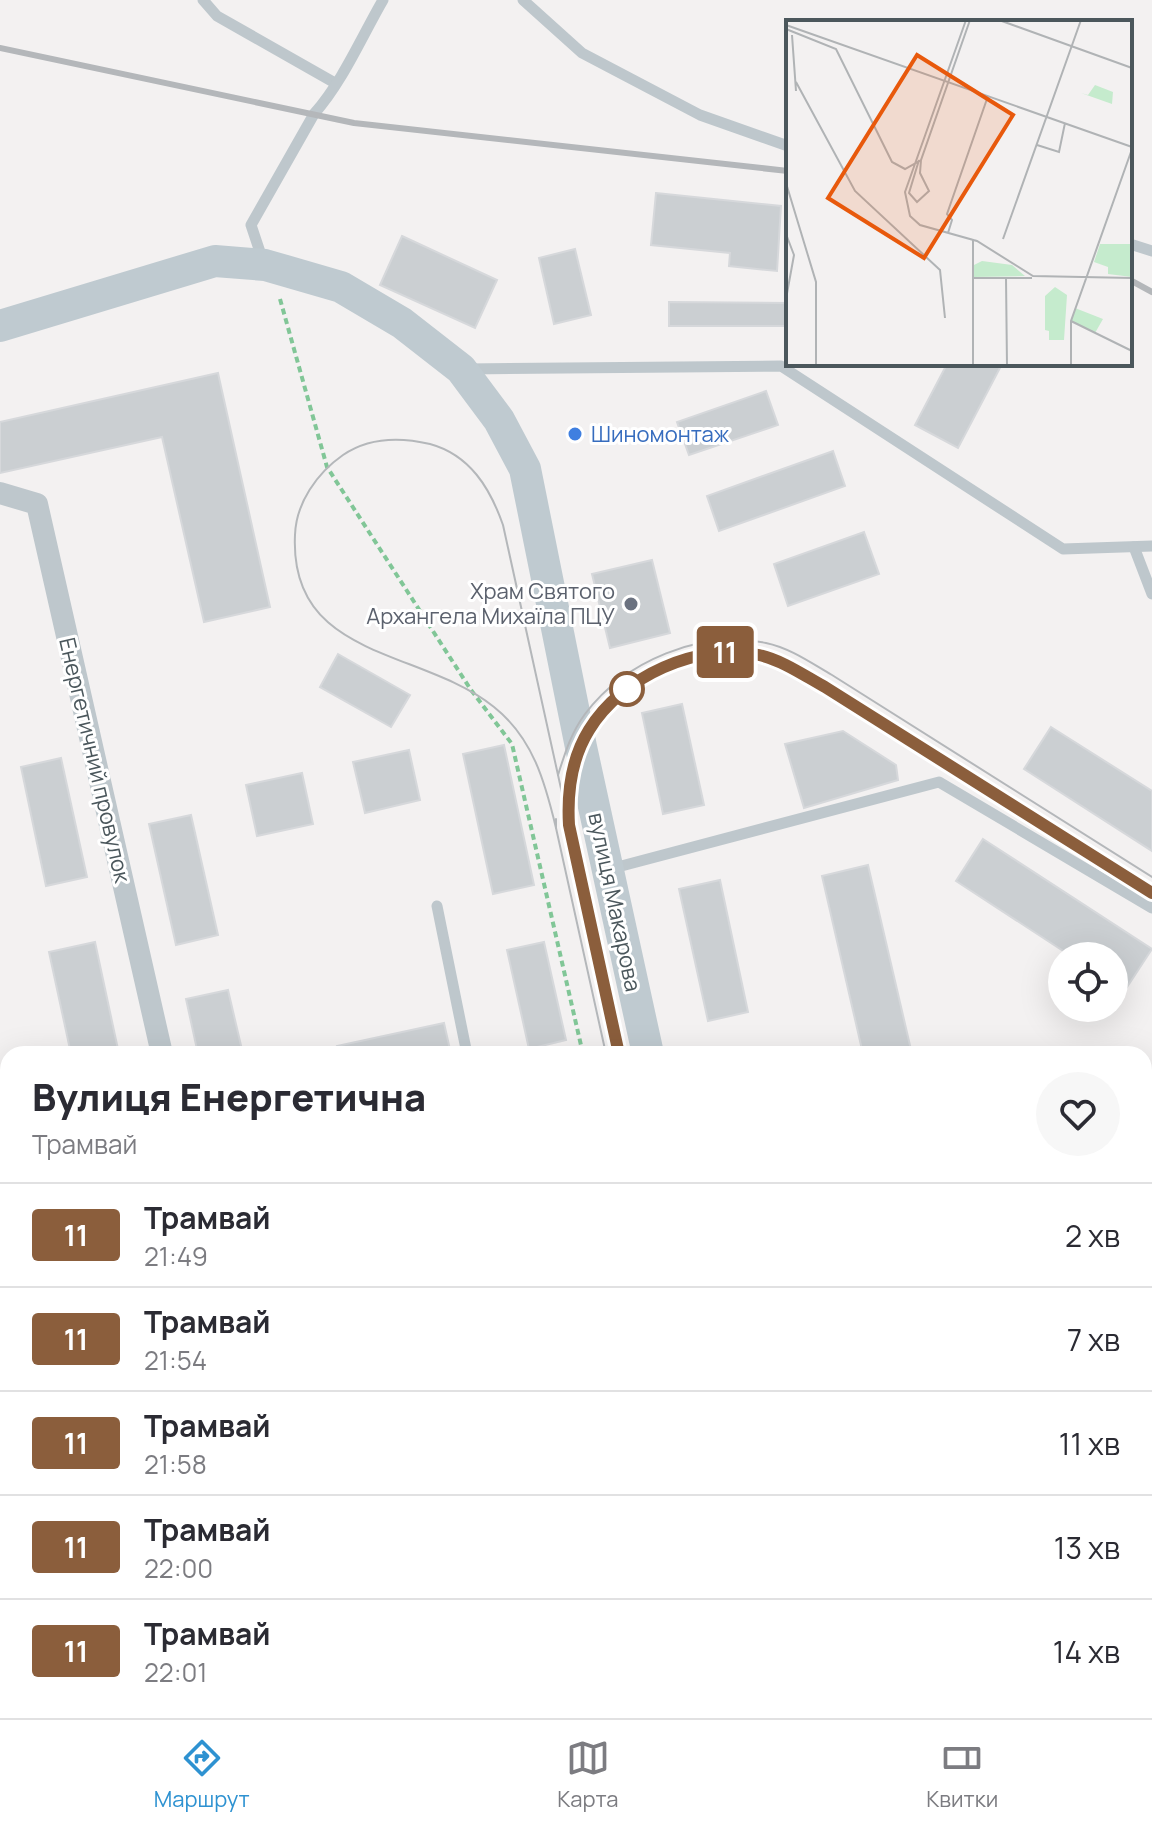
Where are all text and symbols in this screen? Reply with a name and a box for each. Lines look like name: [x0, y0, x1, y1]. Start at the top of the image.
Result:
inset map: [786, 20, 1132, 366]
place label: Шиномонтаж: [591, 419, 730, 449]
marker: Шиномонтаж: [566, 425, 584, 443]
place label: Храм Святого Архангела Михаїла ПЦУ: [366, 576, 615, 631]
marker: Храм Святого Архангела Михаїла ПЦУ: [622, 595, 640, 613]
line badge: 11: [689, 626, 761, 678]
text: 11: [713, 633, 737, 671]
street label: Енергетичний провулок: [52, 635, 138, 886]
unlabelled marker: [610, 672, 644, 706]
street label: вулиця Макарова: [581, 810, 649, 994]
map controls: [1048, 942, 1128, 1022]
button: locate: [1048, 942, 1128, 1022]
text: Вулиця Енергетична: [32, 1070, 426, 1122]
button: heart: [1036, 1072, 1120, 1156]
text: Трамвай: [32, 1126, 137, 1162]
text: Трамвай: [144, 1197, 270, 1238]
text: 2 хв: [1065, 1215, 1120, 1256]
text: 11: [64, 1216, 88, 1254]
text: 21:49: [144, 1238, 208, 1274]
text: Трамвай: [144, 1301, 270, 1342]
text: 7 хв: [1067, 1319, 1120, 1360]
text: 11: [64, 1320, 88, 1358]
text: 21:54: [144, 1342, 207, 1378]
text: Трамвай: [144, 1405, 270, 1446]
text: 11 хв: [1059, 1423, 1120, 1464]
text: 11: [64, 1424, 88, 1462]
text: 21:58: [144, 1446, 207, 1482]
text: Трамвай: [144, 1509, 270, 1550]
text: 13 хв: [1054, 1527, 1120, 1568]
text: 11: [64, 1528, 88, 1566]
text: 22:00: [144, 1550, 213, 1586]
text: Трамвай: [144, 1613, 270, 1654]
text: 14 хв: [1053, 1631, 1120, 1672]
text: 11: [64, 1632, 88, 1670]
text: 22:01: [144, 1654, 207, 1690]
tab: Маршрут: [154, 1736, 250, 1814]
tab: Карта: [557, 1736, 619, 1814]
tab: Квитки: [926, 1736, 998, 1814]

